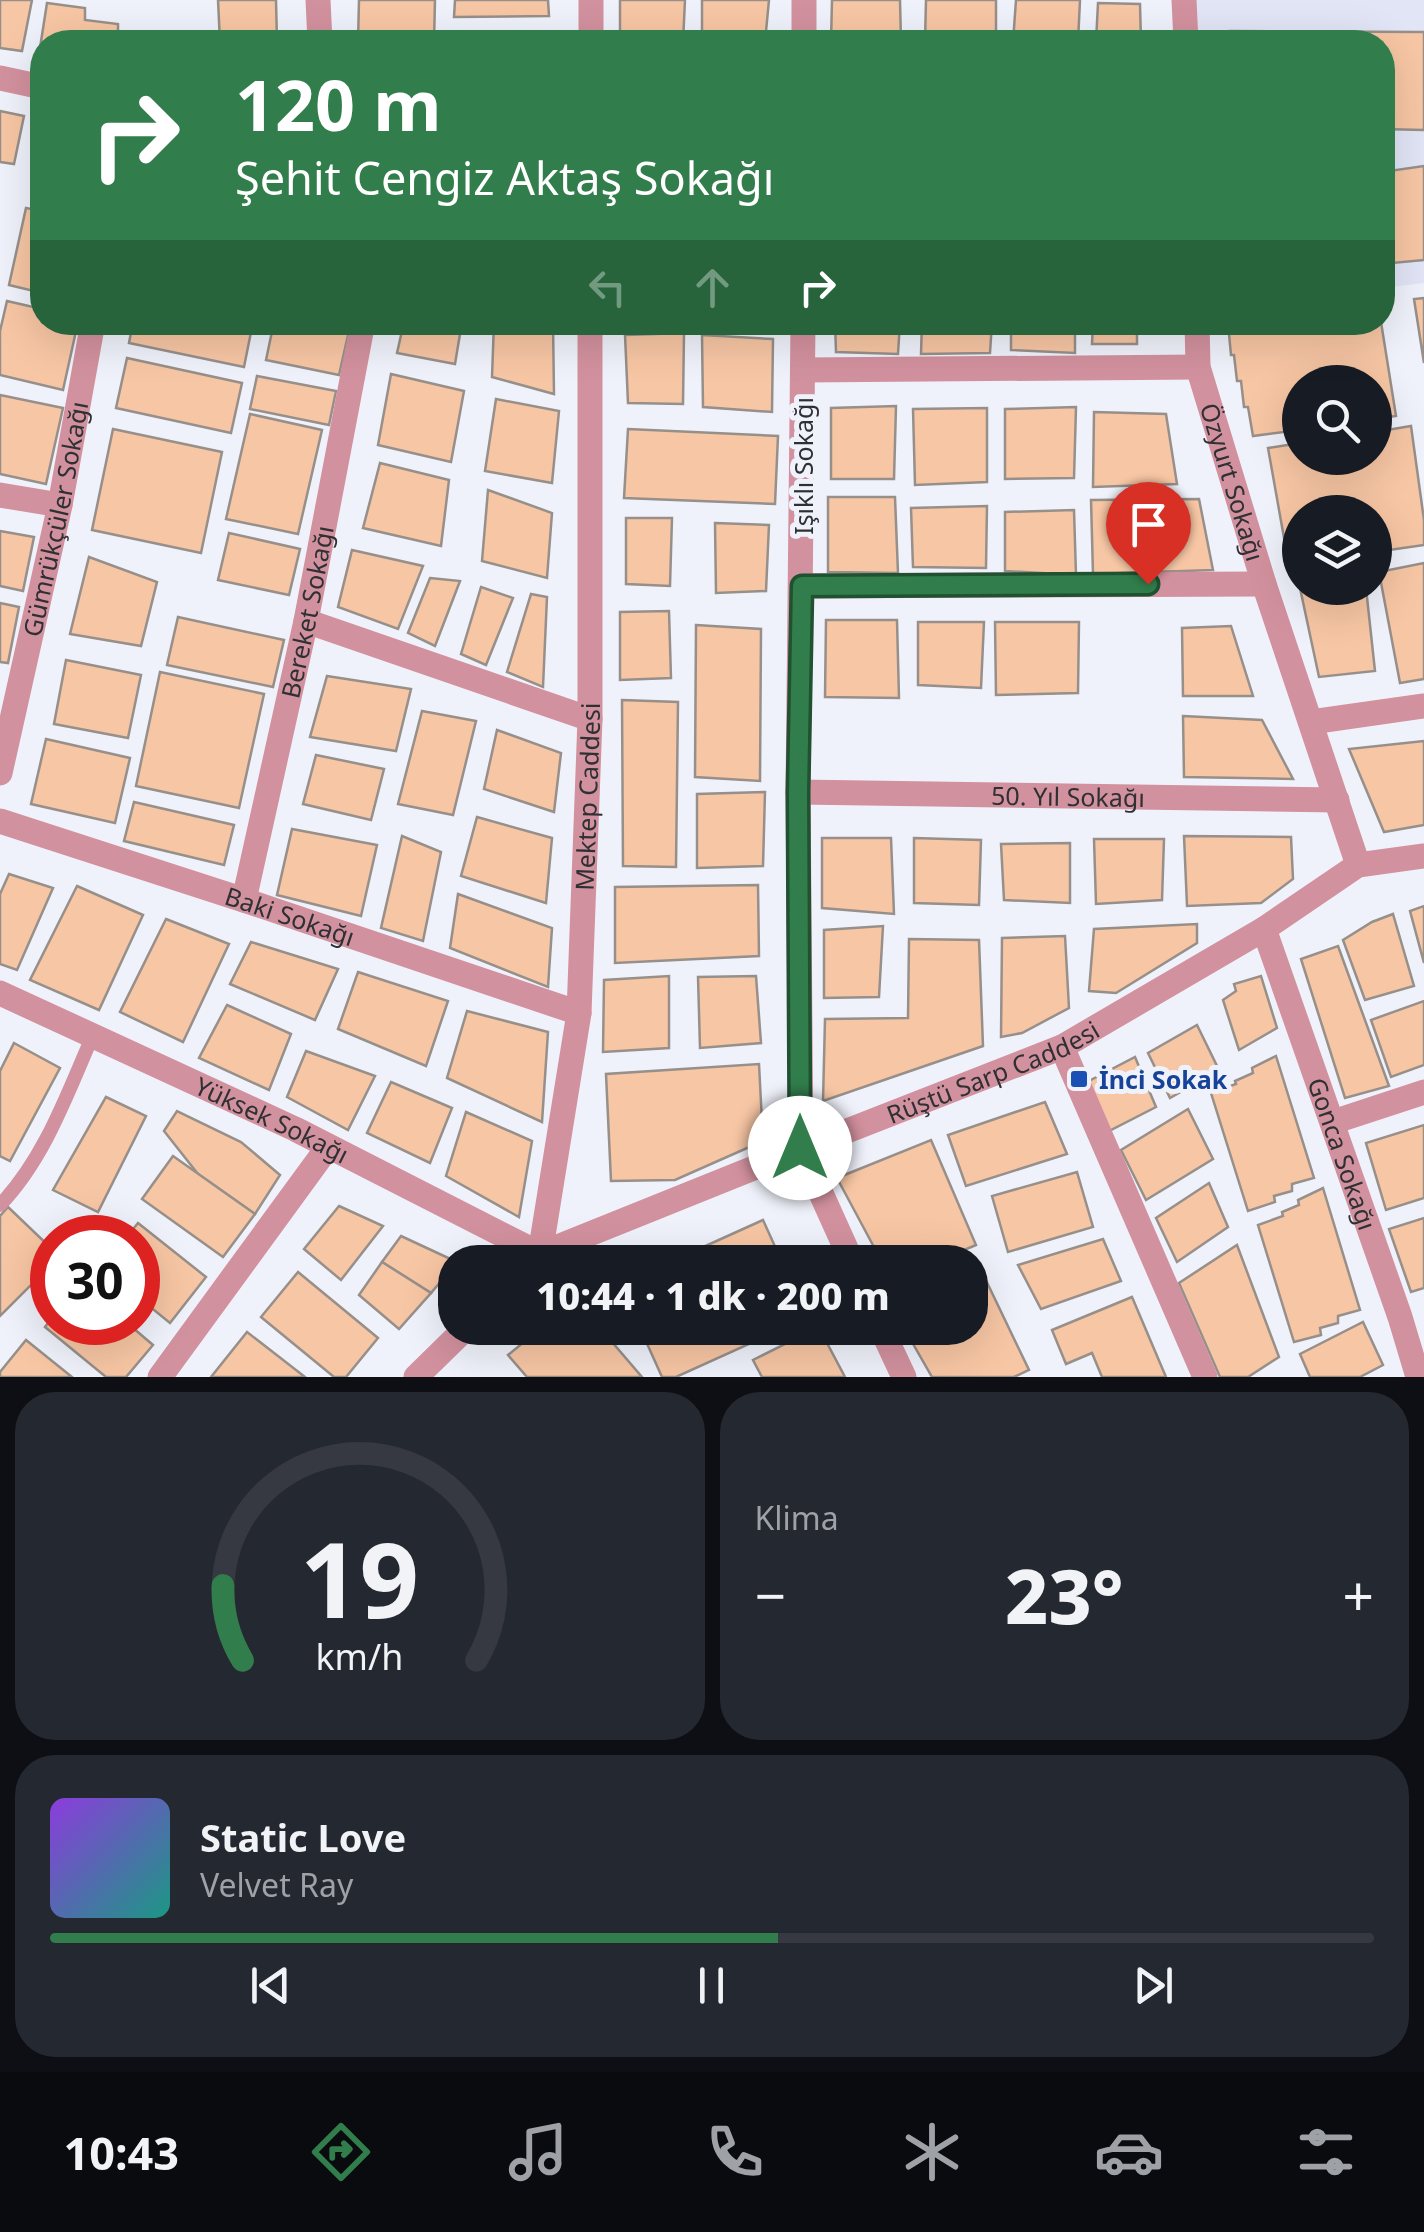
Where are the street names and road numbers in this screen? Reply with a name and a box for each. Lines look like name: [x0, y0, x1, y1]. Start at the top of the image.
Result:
street label: Işıklı Sokağı: [786, 397, 820, 535]
street label: Gümrükçüler Sokağı: [14, 399, 95, 640]
street label: Özyurt Sokağı: [1193, 399, 1273, 565]
street label: Bereket Sokağı: [272, 523, 341, 701]
street label: Mektep Caddesi: [567, 702, 607, 891]
street label: 50. Yıl Sokağı: [991, 778, 1145, 814]
street label: Baki Sokağı: [221, 878, 359, 953]
street label: Rüştü Sarp Caddesi: [882, 1012, 1105, 1131]
street label: Yüksek Sokağı: [190, 1068, 355, 1171]
street label: Gonca Sokağı: [1300, 1073, 1385, 1234]

